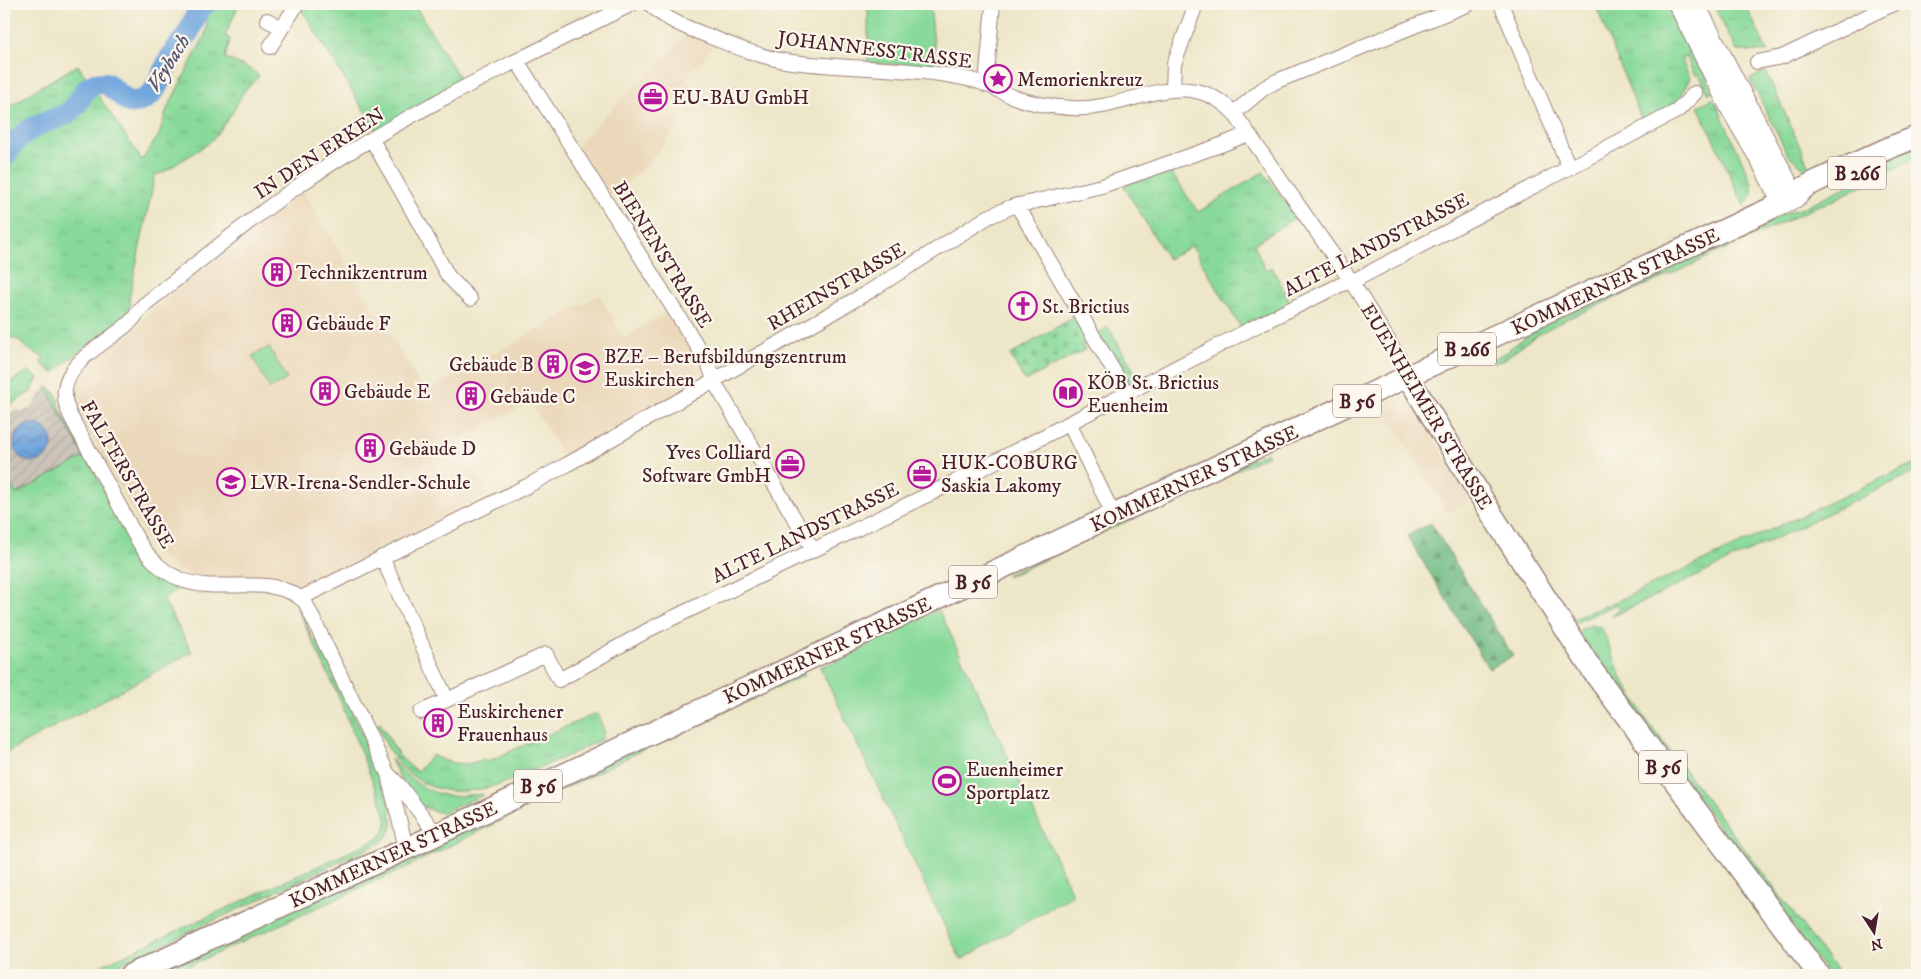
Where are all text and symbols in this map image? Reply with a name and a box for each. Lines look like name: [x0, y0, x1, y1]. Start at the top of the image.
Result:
street label: JOHANNESSTRASSE: [774, 26, 973, 75]
water label: Veybach: [141, 30, 196, 97]
place icon: Memorienkreuz: [983, 64, 1013, 94]
place label: Memorienkreuz: [1017, 68, 1144, 93]
office icon: EU-BAU GmbH: [638, 82, 668, 112]
place label: EU-BAU GmbH: [672, 86, 809, 111]
street label: IN DEN ERKEN: [250, 103, 390, 206]
road number: B 266: [1828, 156, 1886, 190]
street label: BIENENSTRASSE: [606, 177, 717, 333]
street label: ALTE LANDSTRASSE: [1280, 188, 1474, 303]
street label: KOMMERNER STRASSE: [1508, 223, 1724, 342]
street label: RHEINSTRASSE: [763, 238, 910, 337]
building icon: Technikzentrum: [262, 257, 292, 287]
place label: Technikzentrum: [296, 261, 428, 286]
church icon: St. Brictius: [1008, 291, 1038, 321]
place label: St. Brictius: [1042, 295, 1130, 320]
street label: EUENHEIMER STRASSE: [1354, 299, 1497, 514]
building icon: Gebäude F: [272, 308, 302, 338]
place label: Gebäude F: [306, 312, 391, 337]
road number: B 266: [1438, 332, 1496, 366]
place label: BZE – Berufsbildungszentrum Euskirchen: [604, 345, 847, 393]
building icon: Gebäude B: [538, 349, 568, 379]
place label: Gebäude B: [449, 353, 534, 378]
school or university icon: BZE – Berufsbildungszentrum Euskirchen: [570, 353, 600, 383]
place label: KÖB St. Brictius Euenheim: [1087, 371, 1219, 419]
building icon: Gebäude E: [310, 376, 340, 406]
library icon: KÖB St. Brictius Euenheim: [1053, 378, 1083, 408]
place label: Gebäude E: [344, 380, 431, 405]
building icon: Gebäude C: [456, 381, 486, 411]
road number: B 56: [1333, 384, 1381, 418]
place label: Gebäude C: [490, 385, 576, 410]
street label: FALTERSTRASSE: [74, 396, 179, 553]
street label: KOMMERNER STRASSE: [1087, 420, 1303, 539]
building icon: Gebäude D: [355, 433, 385, 463]
place label: Gebäude D: [389, 437, 476, 462]
place label: Yves Colliard Software GmbH: [642, 441, 771, 489]
office icon: Yves Colliard Software GmbH: [775, 449, 805, 479]
place label: HUK-COBURG Saskia Lakomy: [941, 451, 1078, 499]
office icon: HUK-COBURG Saskia Lakomy: [907, 459, 937, 489]
school or university icon: LVR-Irena-Sendler-Schule: [216, 467, 246, 497]
place label: LVR-Irena-Sendler-Schule: [250, 471, 471, 496]
street label: ALTE LANDSTRASSE: [708, 477, 903, 589]
road number: B 56: [949, 566, 997, 598]
street label: KOMMERNER STRASSE: [720, 592, 936, 711]
place label: Euskirchener Frauenhaus: [457, 700, 564, 748]
building icon: Euskirchener Frauenhaus: [423, 708, 453, 738]
road number: B 56: [1639, 750, 1687, 784]
place label: Euenheimer Sportplatz: [966, 758, 1064, 806]
sports icon: Euenheimer Sportplatz: [932, 766, 962, 796]
road number: B 56: [514, 769, 562, 802]
street label: KOMMERNER STRASSE: [286, 796, 502, 915]
north arrow: [1848, 906, 1898, 956]
text: N: [1869, 934, 1884, 954]

